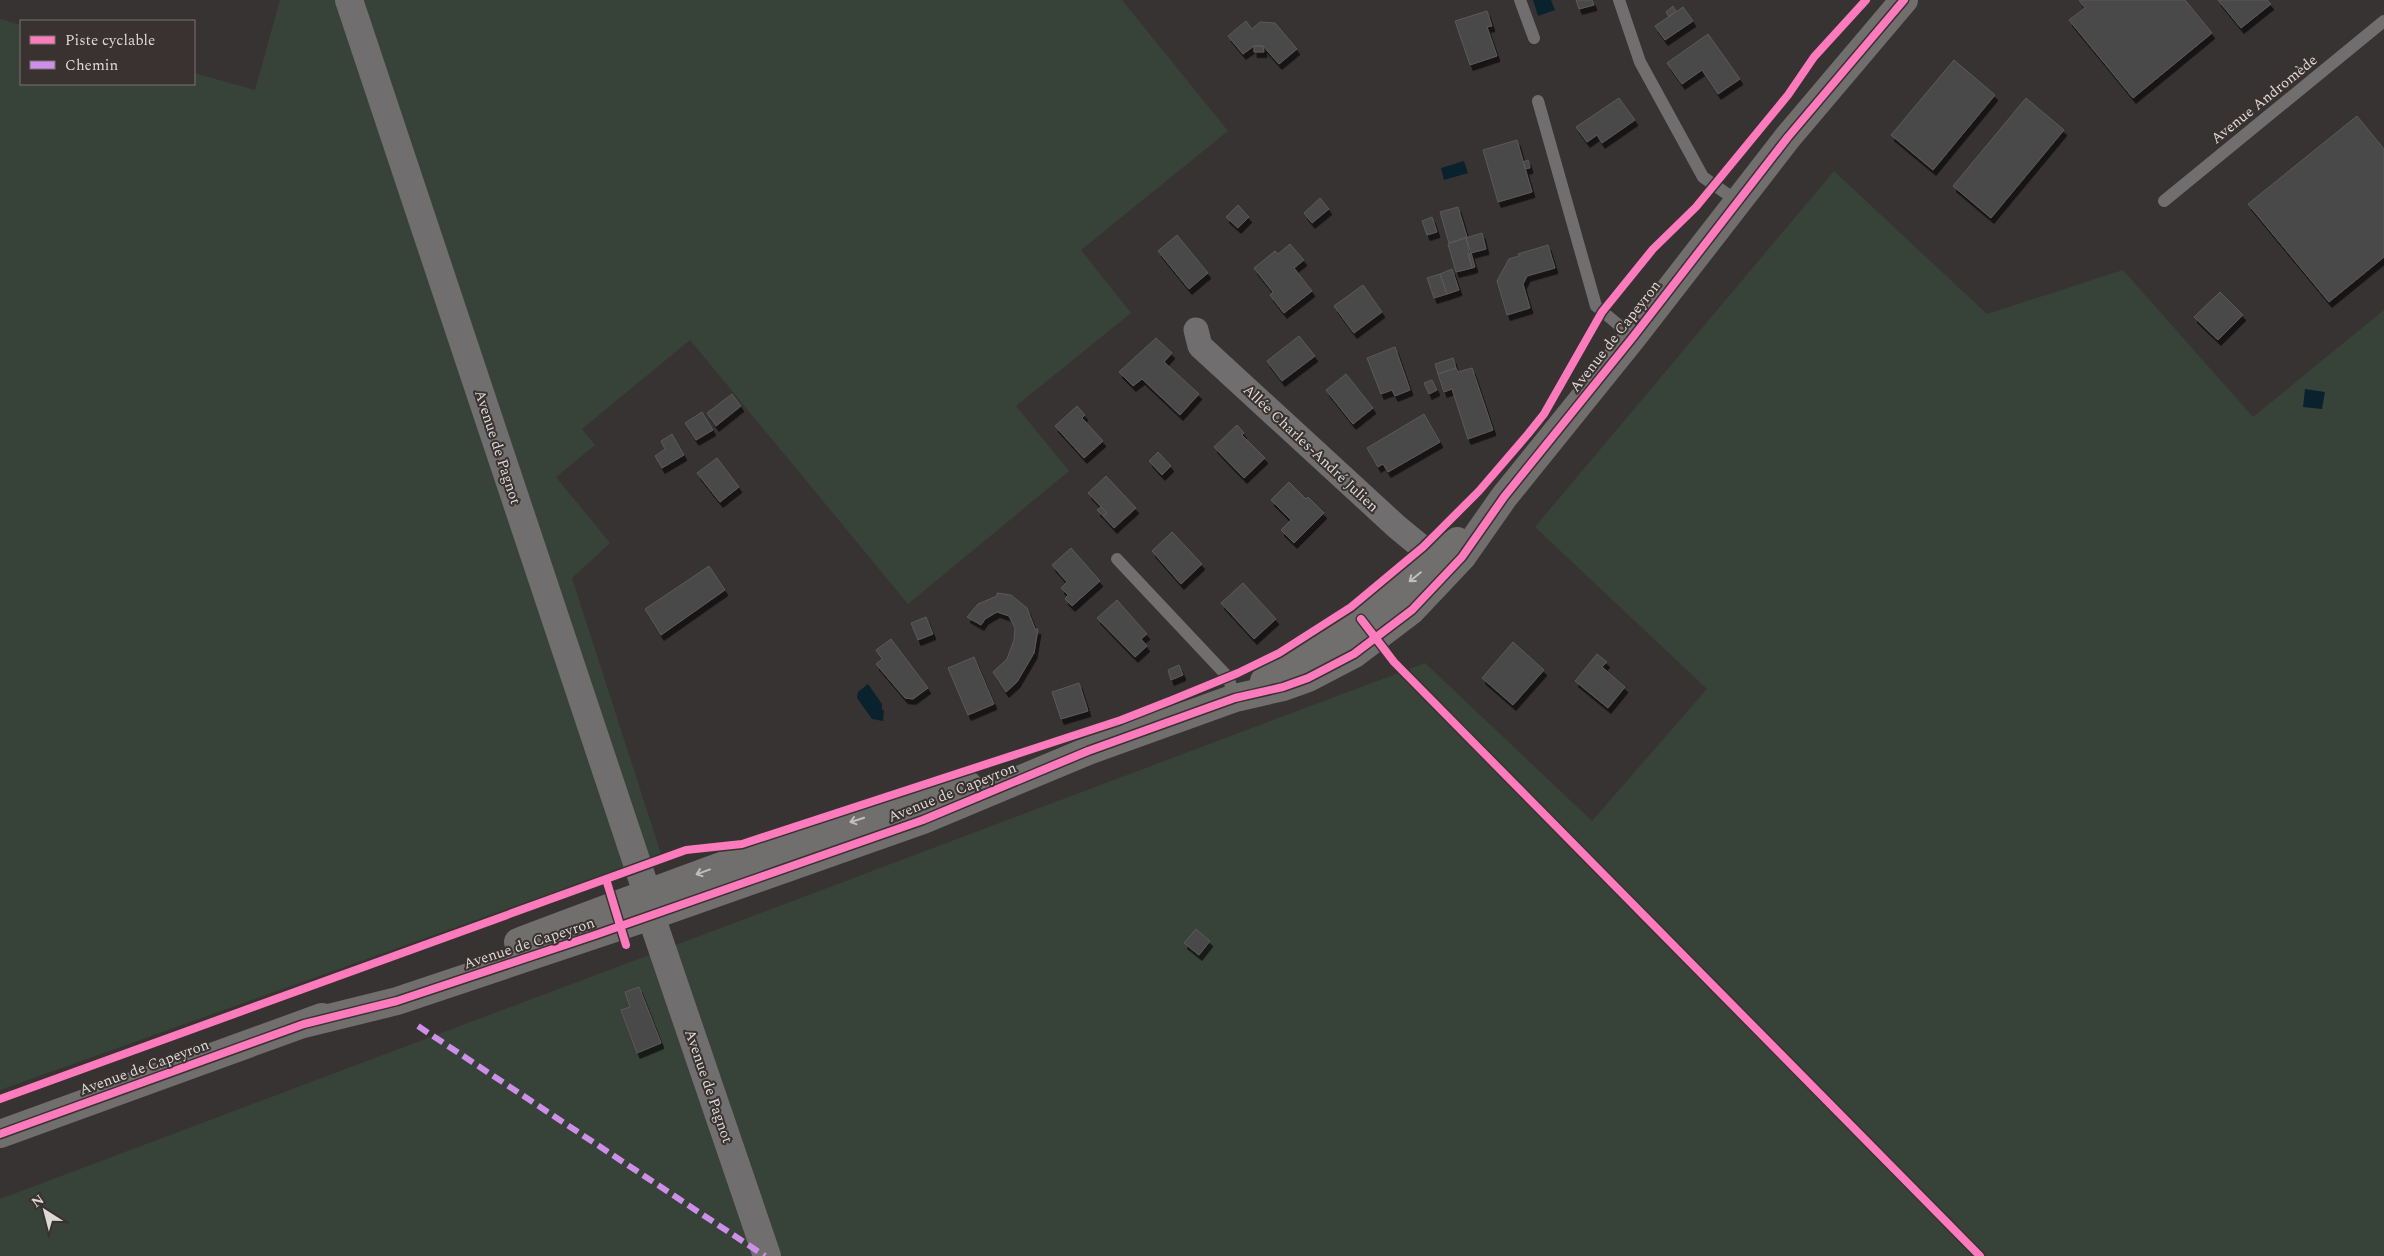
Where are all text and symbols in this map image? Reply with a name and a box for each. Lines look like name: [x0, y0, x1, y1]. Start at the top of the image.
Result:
legend: [20, 20, 195, 85]
text: Piste cyclable: [65, 29, 155, 52]
street label: Avenue Andromède: [2206, 49, 2323, 150]
text: Chemin: [65, 54, 118, 77]
street label: Avenue de Capeyron: [1564, 275, 1667, 397]
street label: Allée Charles-André Julien: [1237, 379, 1384, 518]
street label: Avenue de Pagnot: [468, 387, 527, 507]
one-way arrow: [1409, 571, 1422, 582]
street label: Avenue de Capeyron: [884, 756, 1020, 829]
one-way arrow: [849, 815, 865, 825]
one-way arrow: [696, 868, 711, 877]
street label: Avenue de Capeyron: [461, 911, 598, 976]
street label: Avenue de Pagnot: [678, 1026, 739, 1146]
street label: Avenue de Capeyron: [76, 1033, 213, 1102]
north arrow: [20, 1186, 70, 1236]
text: N: [27, 1189, 48, 1213]

